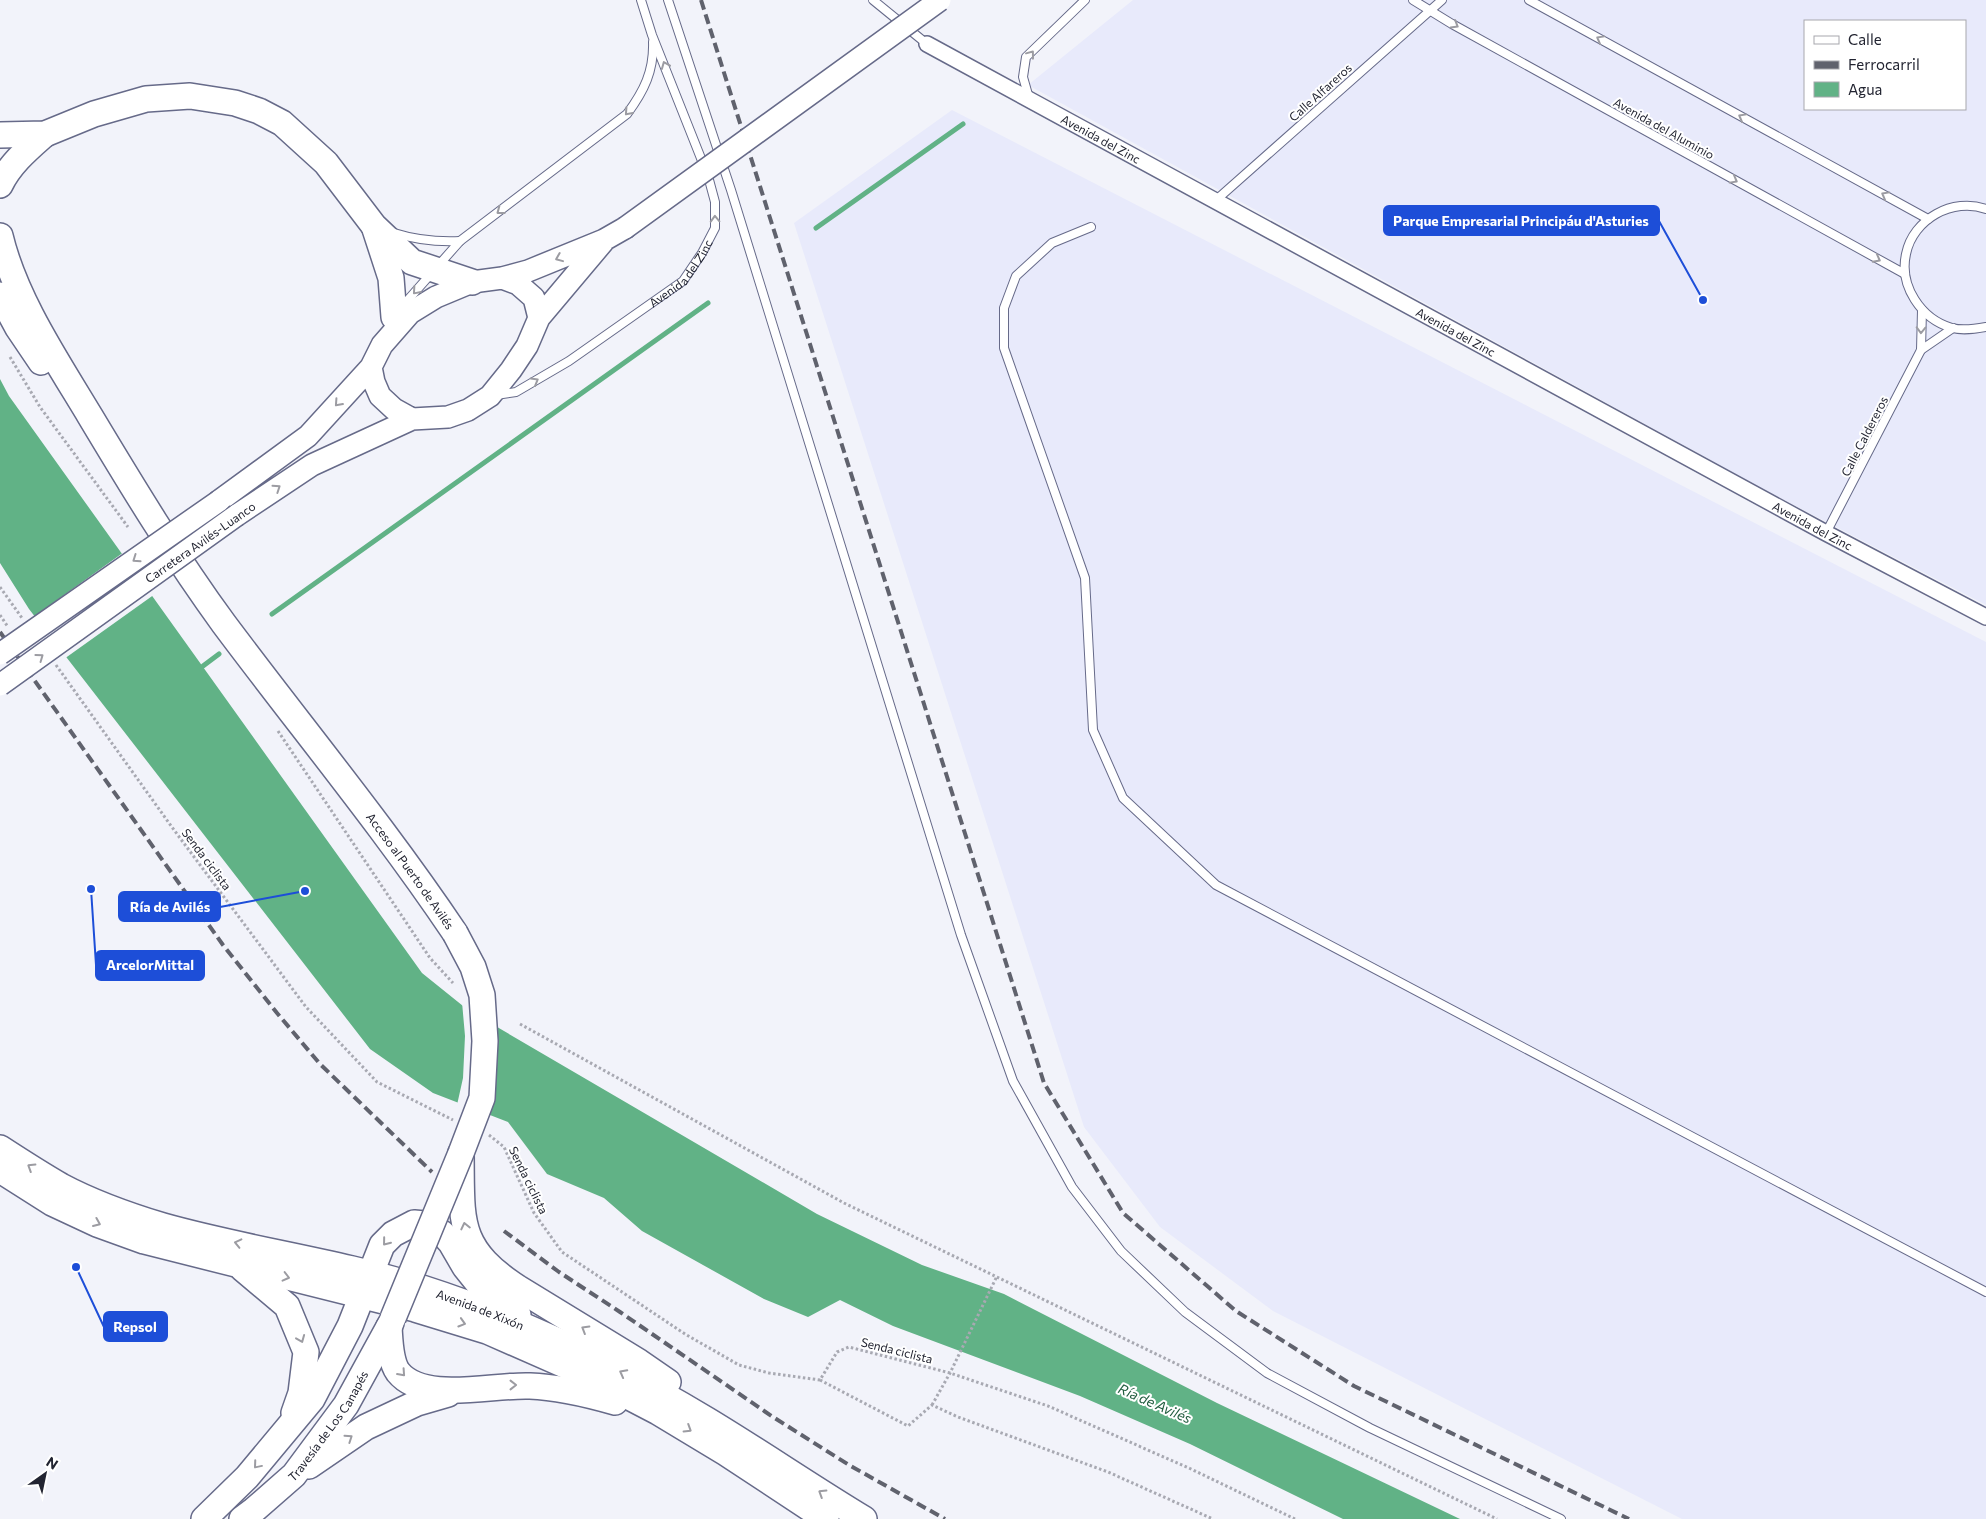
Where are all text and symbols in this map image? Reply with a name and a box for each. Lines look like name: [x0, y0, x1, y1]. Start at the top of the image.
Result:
one-way arrow: [1449, 19, 1458, 29]
legend: [1804, 20, 1966, 110]
text: Calle: [1848, 30, 1882, 48]
one-way arrow: [1596, 35, 1605, 45]
one-way arrow: [1025, 50, 1034, 60]
text: Ferrocarril: [1848, 55, 1920, 73]
street label: Calle Alfareros: [1286, 60, 1354, 124]
one-way arrow: [660, 61, 671, 70]
text: Agua: [1848, 80, 1882, 98]
street label: Avenida del Aluminio: [1611, 95, 1717, 161]
one-way arrow: [625, 106, 634, 115]
street label: Avenida del Zinc: [1059, 111, 1143, 166]
one-way arrow: [1739, 113, 1748, 123]
one-way arrow: [1729, 174, 1738, 184]
one-way arrow: [1881, 191, 1890, 201]
one-way arrow: [497, 206, 506, 214]
callout: Parque Empresarial Principáu d'Asturies: [1384, 206, 1659, 235]
text: Parque Empresarial Principáu d'Asturies: [1393, 212, 1649, 229]
one-way arrow: [710, 215, 720, 222]
street label: Avenida del Zinc: [646, 237, 715, 310]
one-way arrow: [555, 252, 564, 263]
one-way arrow: [1871, 253, 1880, 263]
one-way arrow: [413, 285, 422, 294]
street label: Avenida del Zinc: [1414, 304, 1498, 359]
one-way arrow: [1916, 326, 1926, 334]
one-way arrow: [529, 377, 538, 387]
street label: Calle Caldereros: [1838, 394, 1890, 478]
one-way arrow: [335, 398, 344, 407]
one-way arrow: [271, 485, 281, 494]
street label: Avenida del Zinc: [1770, 498, 1855, 553]
street label: Carretera Avilés-Luanco: [142, 499, 258, 585]
one-way arrow: [132, 553, 142, 562]
one-way arrow: [34, 654, 43, 663]
street label: Acceso al Puerto de Avilés: [364, 810, 457, 932]
street label: Senda ciclista: [179, 825, 235, 893]
callout: Ría de Avilés: [119, 892, 220, 921]
text: Ría de Avilés: [130, 898, 211, 915]
callout: ArcelorMittal: [96, 951, 204, 980]
text: ArcelorMittal: [106, 956, 194, 973]
street label: Senda ciclista: [507, 1144, 551, 1216]
one-way arrow: [27, 1164, 36, 1174]
one-way arrow: [92, 1217, 101, 1227]
one-way arrow: [460, 1221, 471, 1230]
one-way arrow: [382, 1237, 391, 1246]
one-way arrow: [233, 1238, 242, 1249]
one-way arrow: [282, 1271, 291, 1282]
street label: Avenida de Xixón: [435, 1286, 526, 1332]
callout: Repsol: [104, 1312, 167, 1341]
one-way arrow: [457, 1317, 466, 1327]
text: Repsol: [113, 1318, 157, 1335]
one-way arrow: [581, 1325, 590, 1335]
one-way arrow: [295, 1334, 305, 1343]
street label: Senda ciclista: [860, 1334, 934, 1366]
one-way arrow: [396, 1367, 405, 1376]
street label: Travesía de Los Canapés: [285, 1368, 370, 1484]
one-way arrow: [619, 1369, 628, 1379]
water label: Ría de Avilés: [1116, 1379, 1194, 1427]
one-way arrow: [509, 1380, 517, 1391]
one-way arrow: [682, 1423, 691, 1432]
one-way arrow: [344, 1435, 353, 1444]
north arrow: [20, 1449, 70, 1499]
text: N: [43, 1453, 61, 1473]
one-way arrow: [254, 1460, 263, 1469]
one-way arrow: [819, 1490, 828, 1500]

